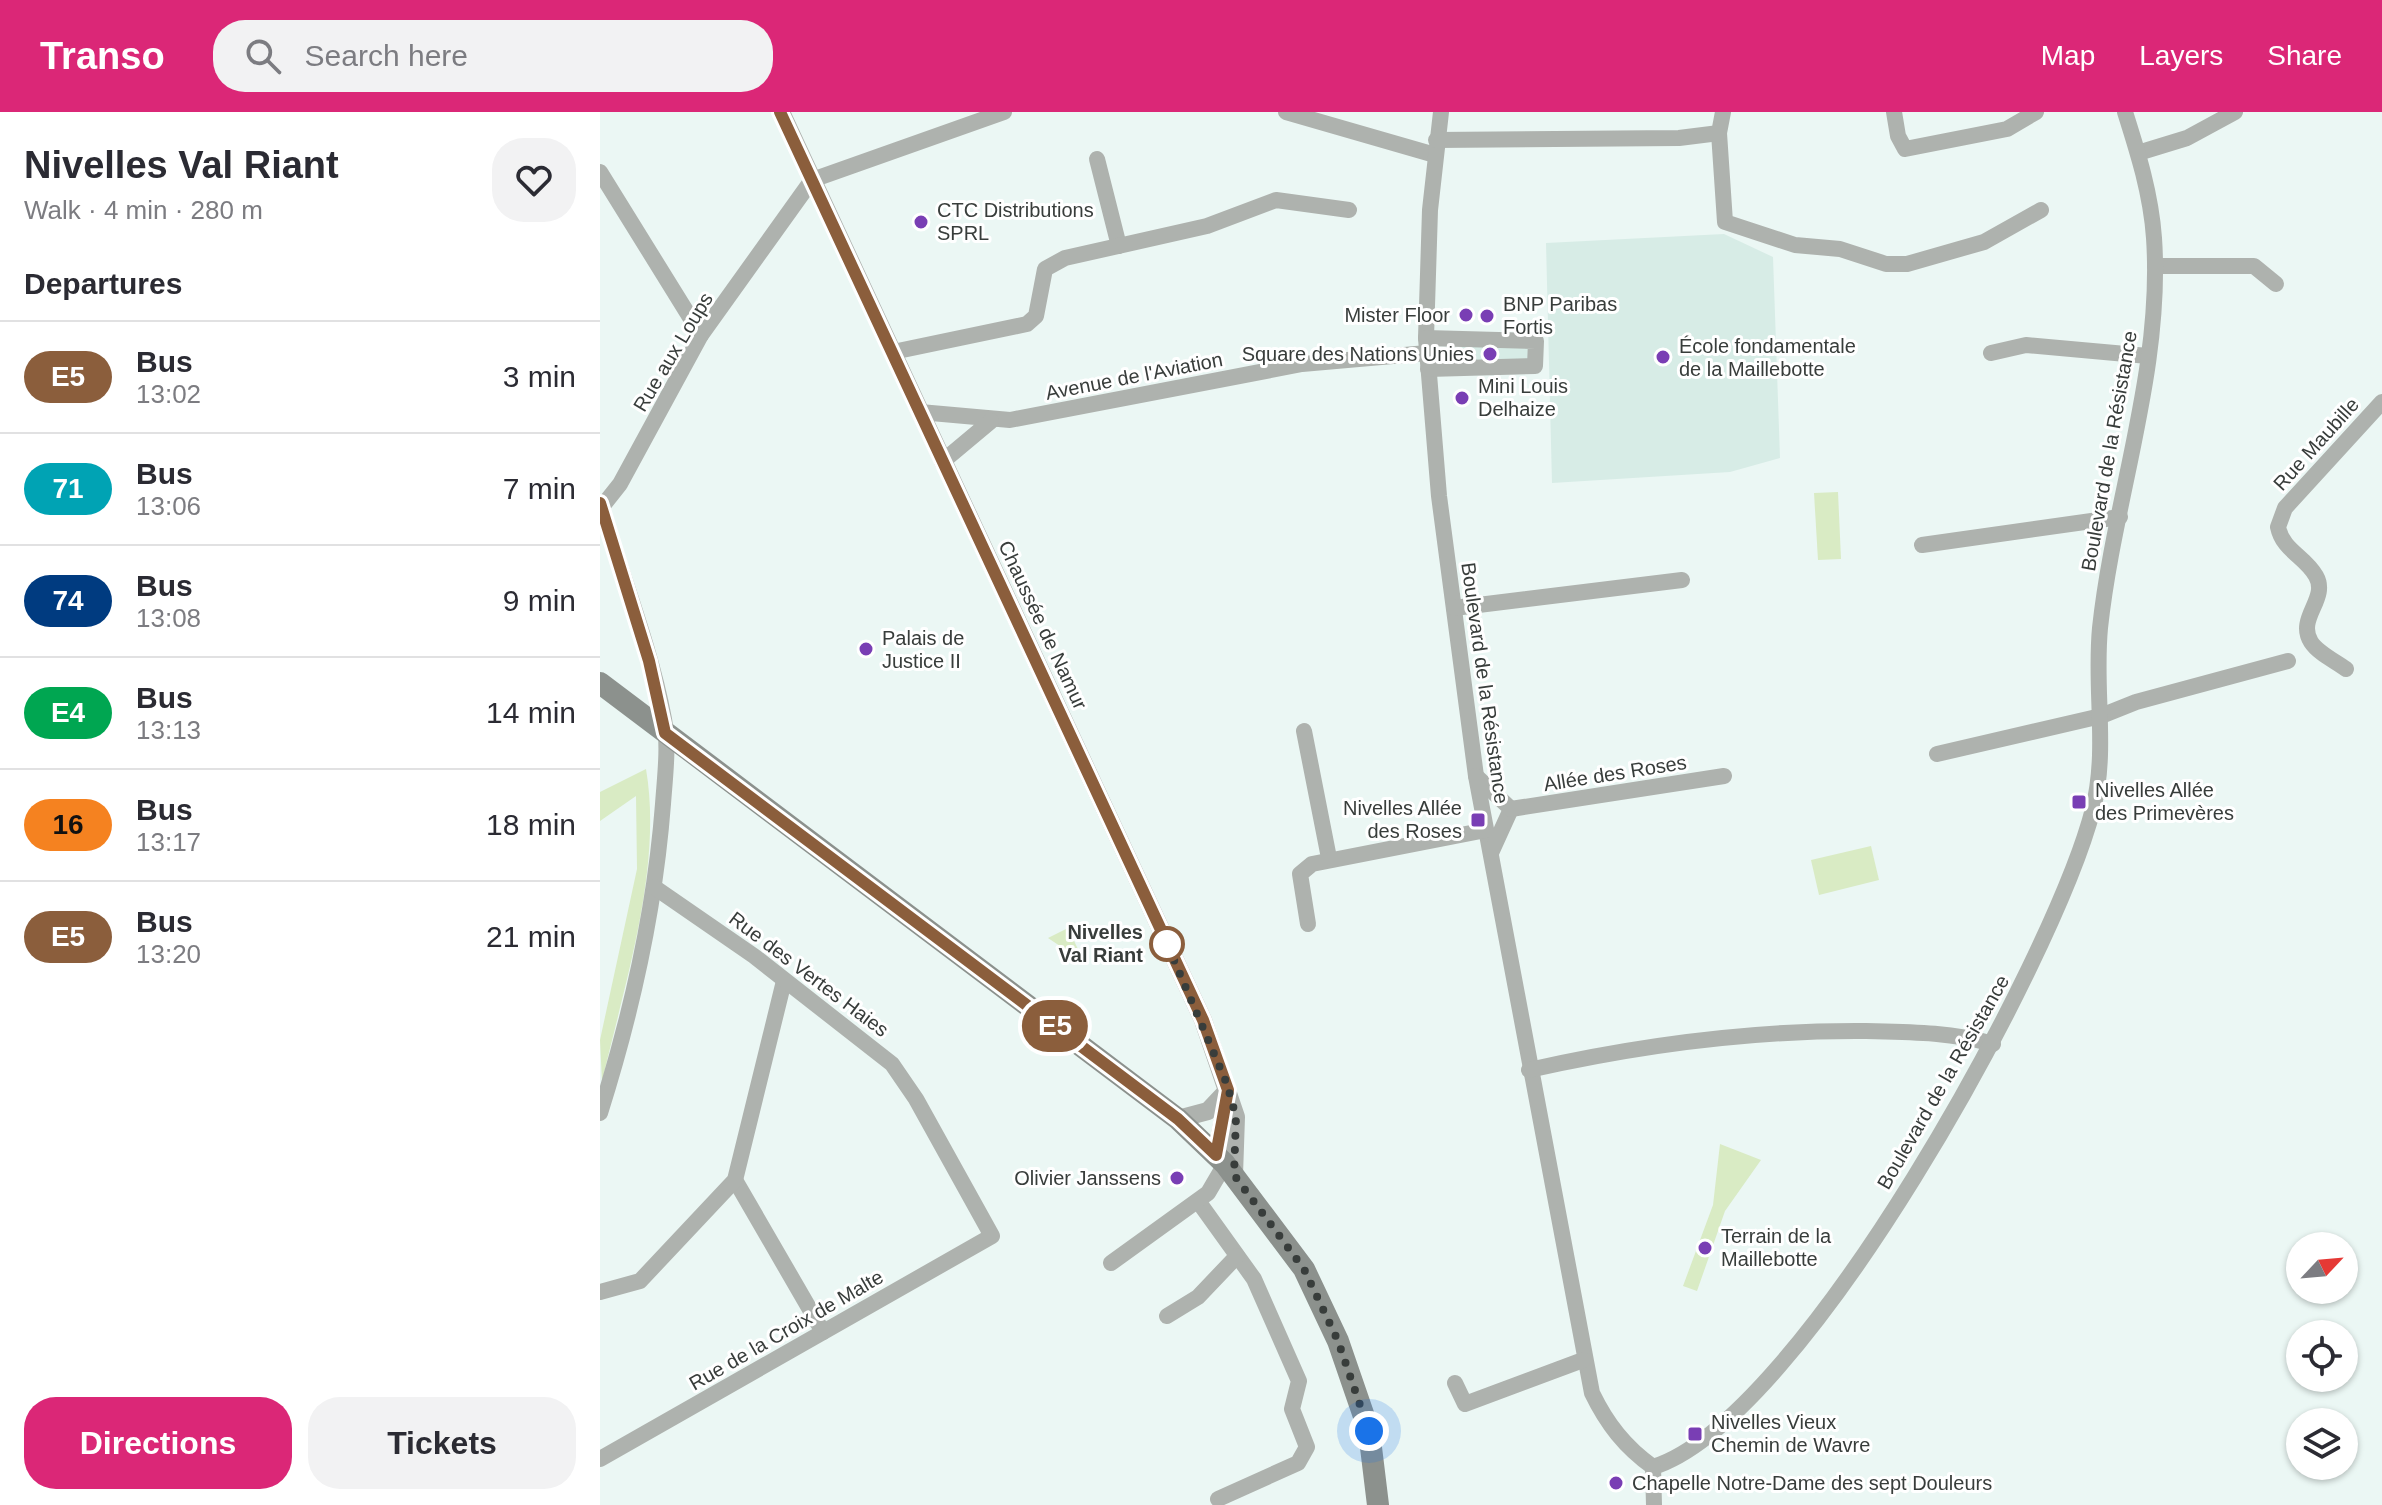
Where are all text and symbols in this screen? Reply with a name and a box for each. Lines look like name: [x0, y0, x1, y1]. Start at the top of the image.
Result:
search box: [213, 20, 773, 92]
icon: search: [241, 34, 285, 78]
text: Transo: [40, 35, 165, 77]
text: Search here: [305, 39, 468, 72]
text: Map: [2041, 40, 2095, 71]
text: Layers: [2139, 40, 2223, 71]
text: Share: [2267, 40, 2342, 71]
button: heart: [492, 138, 576, 222]
text: Nivelles Val Riant: [24, 144, 339, 186]
text: Walk · 4 min · 280 m: [24, 195, 263, 225]
place label: CTC Distributions SPRL: [937, 199, 1094, 244]
marker: CTC Distributions SPRL: [912, 213, 930, 231]
text: Departures: [24, 267, 182, 300]
street label: Rue aux Loups: [629, 289, 717, 415]
place label: BNP Paribas Fortis: [1503, 293, 1617, 338]
place label: Mister Floor: [1344, 304, 1450, 326]
marker: Mister Floor: [1457, 306, 1475, 324]
marker: BNP Paribas Fortis: [1478, 307, 1496, 325]
street label: Boulevard de la Résistance: [2077, 329, 2141, 573]
place label: École fondamentale de la Maillebotte: [1679, 335, 1856, 380]
place label: Square des Nations Unies: [1242, 343, 1474, 365]
text: Bus: [136, 345, 193, 378]
marker: Square des Nations Unies: [1481, 345, 1499, 363]
street label: Avenue de l'Aviation: [1044, 348, 1224, 404]
marker: École fondamentale de la Maillebotte: [1654, 348, 1672, 366]
text: 3 min: [503, 360, 576, 393]
text: E5: [51, 361, 85, 392]
place label: Mini Louis Delhaize: [1478, 375, 1568, 420]
text: 13:02: [136, 379, 201, 409]
marker: Mini Louis Delhaize: [1453, 389, 1471, 407]
street label: Rue Maubille: [2269, 393, 2363, 495]
text: Bus: [136, 457, 193, 490]
text: 7 min: [503, 472, 576, 505]
text: 71: [52, 473, 84, 504]
text: 13:06: [136, 491, 201, 521]
street label: Chaussée de Namur: [994, 537, 1092, 713]
street label: Boulevard de la Résistance: [1457, 561, 1513, 805]
text: Bus: [136, 569, 193, 602]
text: 9 min: [503, 584, 576, 617]
text: 74: [52, 585, 84, 616]
text: 13:08: [136, 603, 201, 633]
place label: Palais de Justice II: [882, 627, 964, 672]
marker: Palais de Justice II: [857, 640, 875, 658]
text: Bus: [136, 681, 193, 714]
text: 14 min: [486, 696, 576, 729]
text: E4: [51, 697, 85, 728]
text: 13:13: [136, 715, 201, 745]
street label: Allée des Roses: [1542, 751, 1688, 795]
place label: Nivelles Allée des Primevères: [2095, 779, 2234, 824]
text: Bus: [136, 793, 193, 826]
marker: Nivelles Allée des Primevères: [2070, 793, 2088, 811]
place label: Nivelles Allée des Roses: [1343, 797, 1462, 842]
text: 18 min: [486, 808, 576, 841]
text: 16: [52, 809, 84, 840]
marker: Nivelles Allée des Roses: [1469, 811, 1487, 829]
text: 13:17: [136, 827, 201, 857]
text: Bus: [136, 905, 193, 938]
street label: Rue des Vertes Haies: [725, 907, 893, 1041]
text: 21 min: [486, 920, 576, 953]
text: E5: [51, 921, 85, 952]
place label: Nivelles Val Riant: [1059, 921, 1143, 966]
marker: Nivelles Val Riant: [1150, 927, 1184, 961]
text: 13:20: [136, 939, 201, 969]
street label: Boulevard de la Résistance: [1873, 971, 2013, 1193]
line badge: E5: [1019, 1000, 1091, 1052]
text: E5: [1038, 1010, 1072, 1041]
place label: Olivier Janssens: [1014, 1167, 1161, 1189]
marker: Olivier Janssens: [1168, 1169, 1186, 1187]
place label: Terrain de la Maillebotte: [1721, 1225, 1832, 1270]
north arrow: [2286, 1232, 2358, 1304]
map controls: [2286, 1232, 2358, 1480]
marker: Terrain de la Maillebotte: [1696, 1239, 1714, 1257]
street label: Rue de la Croix de Malte: [685, 1265, 887, 1395]
button: locate: [2286, 1320, 2358, 1392]
button: Directions: [24, 1397, 292, 1489]
button: Tickets: [308, 1397, 576, 1489]
button: layers: [2286, 1408, 2358, 1480]
your location: [1349, 1411, 1389, 1451]
place label: Nivelles Vieux Chemin de Wavre: [1711, 1411, 1870, 1456]
marker: Nivelles Vieux Chemin de Wavre: [1686, 1425, 1704, 1443]
place label: Chapelle Notre-Dame des sept Douleurs: [1632, 1472, 1992, 1494]
marker: Chapelle Notre-Dame des sept Douleurs: [1607, 1474, 1625, 1492]

